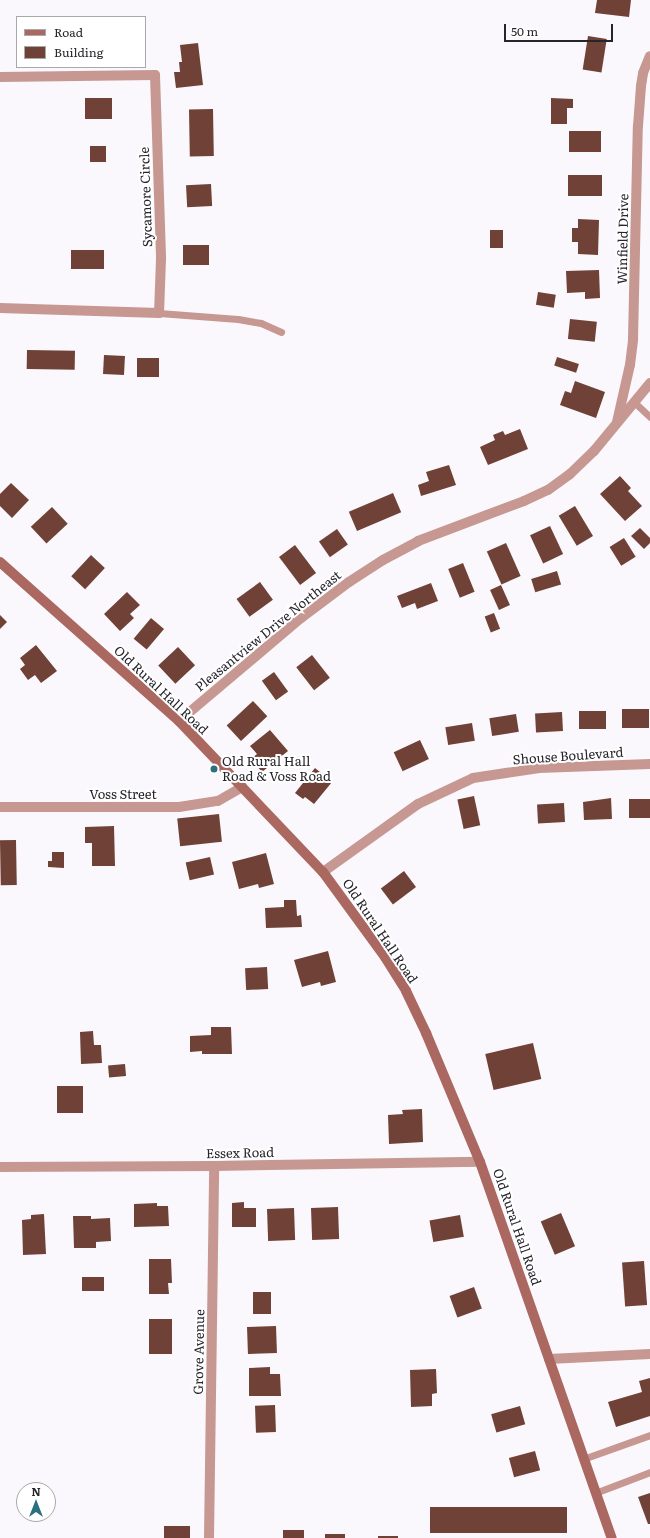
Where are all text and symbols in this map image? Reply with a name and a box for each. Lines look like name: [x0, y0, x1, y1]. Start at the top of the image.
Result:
legend: [16, 16, 146, 68]
scale bar: [506, 16, 615, 42]
text: 50 m: [511, 22, 538, 40]
text: Road: [54, 23, 83, 41]
text: Building: [54, 43, 103, 61]
street label: Sycamore Circle: [136, 147, 156, 247]
street label: Winfield Drive: [614, 194, 632, 284]
street label: Pleasantview Drive Northeast: [192, 567, 344, 695]
street label: Old Rural Hall Road: [111, 643, 211, 737]
street label: Shouse Boulevard: [512, 744, 624, 768]
place label: Old Rural Hall Road & Voss Road: [222, 754, 331, 785]
marker: Old Rural Hall Road & Voss Road: [209, 764, 219, 774]
street label: Voss Street: [89, 786, 157, 802]
street label: Old Rural Hall Road: [339, 876, 421, 986]
street label: Essex Road: [206, 1145, 274, 1161]
street label: Old Rural Hall Road: [490, 1167, 544, 1287]
street label: Grove Avenue: [190, 1309, 208, 1395]
north arrow: [16, 1482, 56, 1522]
text: N: [31, 1483, 41, 1499]

